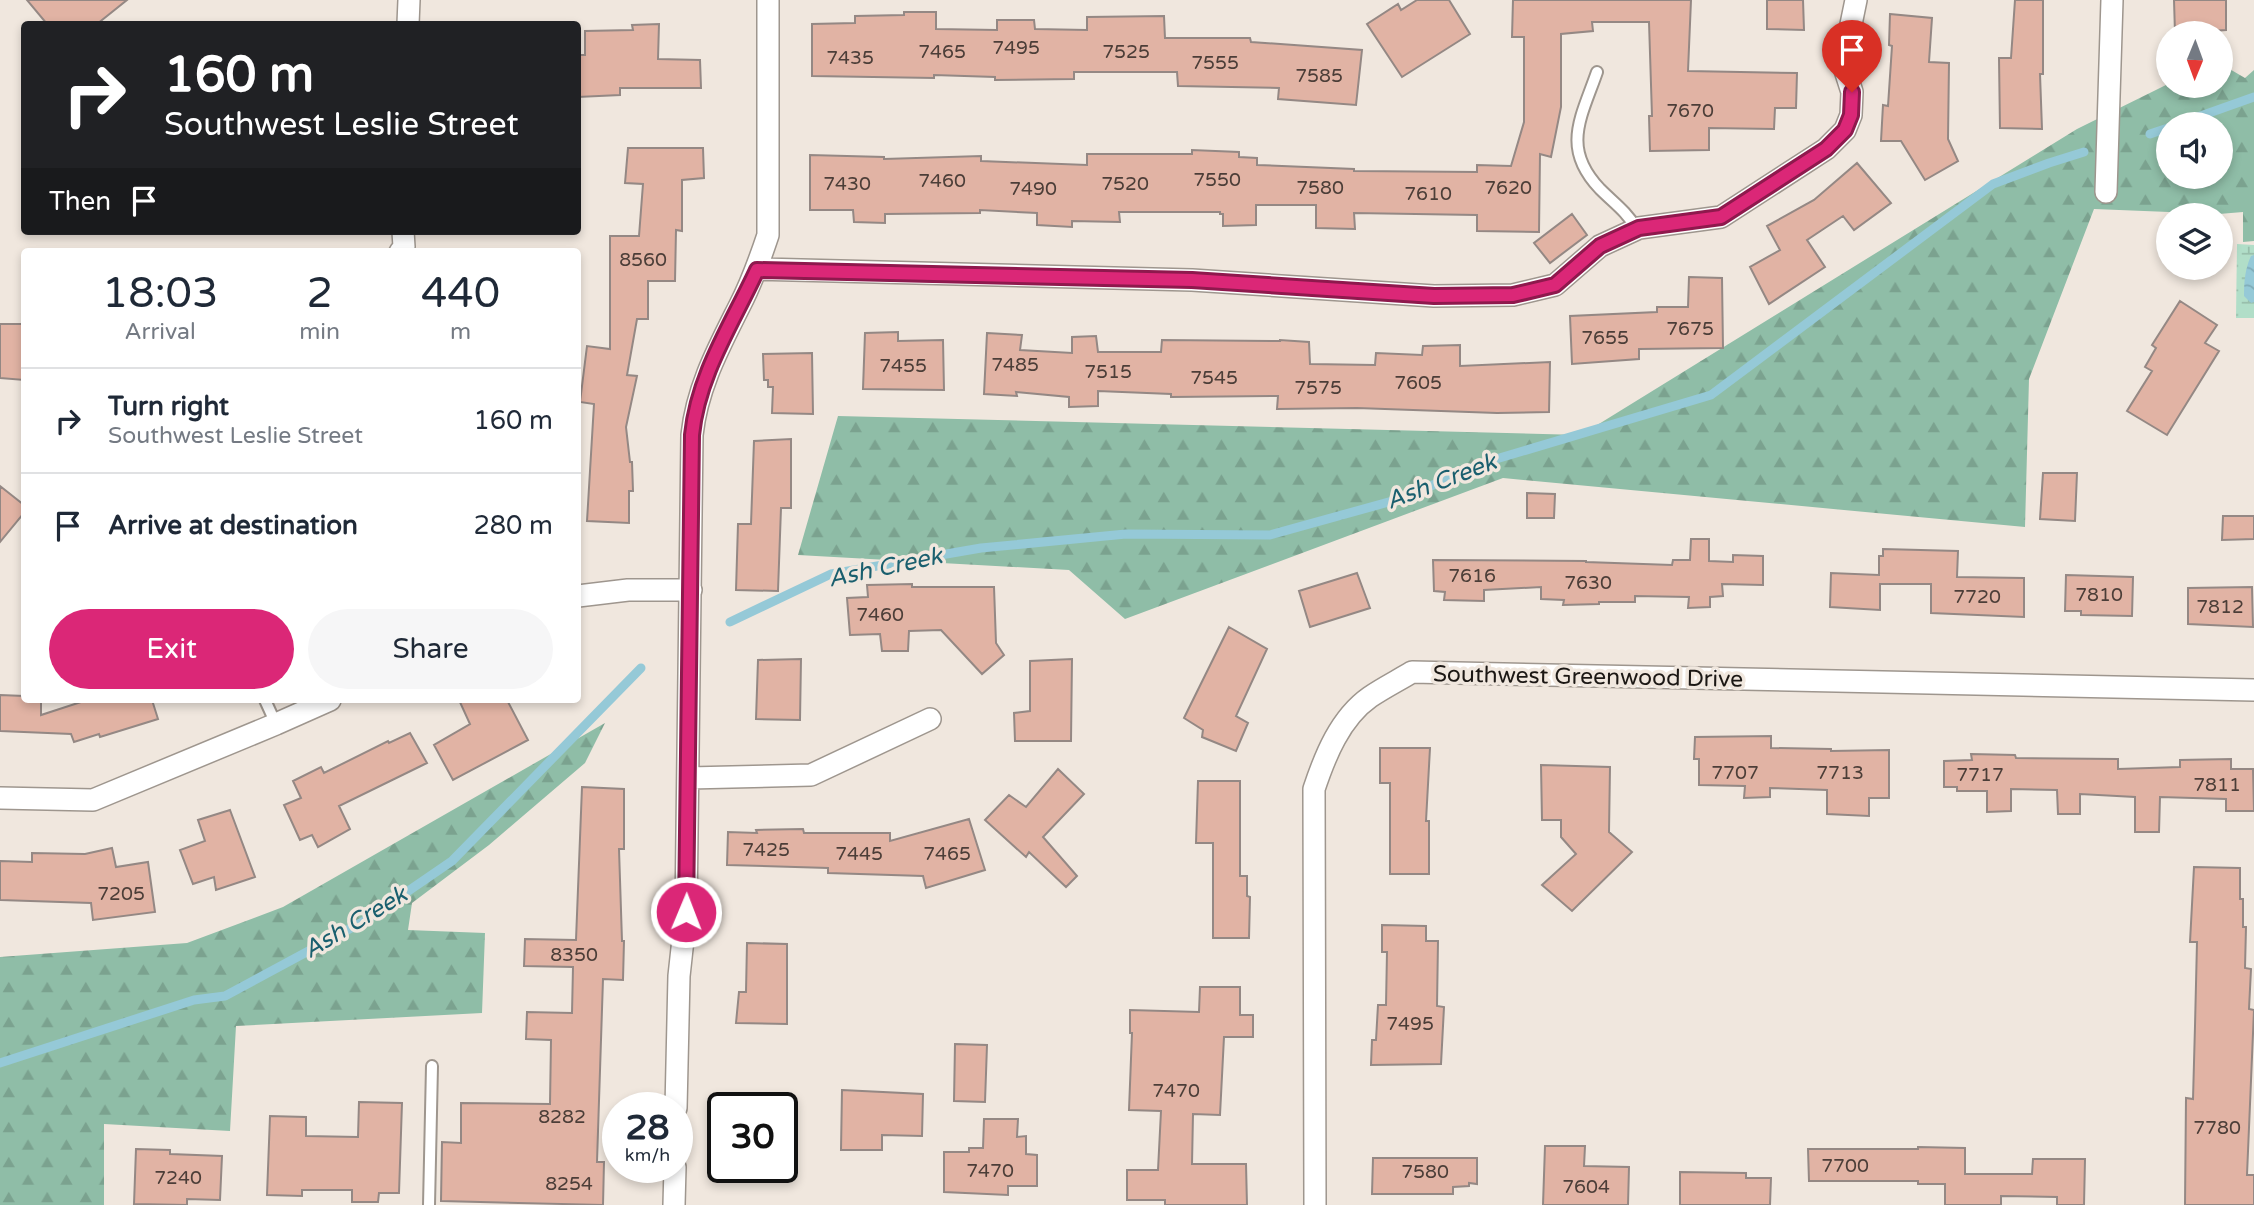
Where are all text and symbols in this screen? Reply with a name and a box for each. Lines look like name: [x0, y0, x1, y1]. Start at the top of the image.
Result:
pin: [1822, 20, 1882, 92]
north arrow: [2156, 21, 2233, 98]
map controls: [2156, 21, 2233, 280]
icon: arrive: [1833, 31, 1871, 69]
house number: 7495: [992, 37, 1040, 59]
house number: 7465: [918, 41, 966, 63]
house number: 7525: [1102, 41, 1150, 63]
text: 160 m: [164, 46, 314, 105]
house number: 7435: [826, 47, 874, 69]
icon: right: [49, 49, 140, 140]
house number: 7555: [1191, 52, 1239, 74]
house number: 7585: [1295, 65, 1343, 87]
house number: 7670: [1666, 100, 1714, 122]
text: Southwest Leslie Street: [164, 106, 519, 144]
button: sound: [2156, 112, 2233, 189]
house number: 7550: [1193, 169, 1241, 191]
house number: 7460: [918, 170, 966, 192]
house number: 7430: [823, 173, 871, 195]
house number: 7520: [1101, 173, 1149, 195]
house number: 7580: [1296, 177, 1344, 199]
house number: 7620: [1484, 177, 1532, 199]
house number: 7490: [1009, 178, 1057, 200]
icon: arrive: [125, 182, 163, 220]
house number: 7610: [1404, 183, 1452, 205]
text: Then: [49, 186, 111, 217]
button: layers: [2156, 203, 2233, 280]
house number: 8560: [619, 249, 667, 271]
text: 18:03: [102, 268, 218, 319]
text: 2: [306, 268, 333, 319]
text: 440: [421, 268, 500, 319]
text: Arrival: [125, 318, 196, 346]
text: min: [299, 318, 340, 346]
text: m: [450, 318, 471, 346]
house number: 7675: [1666, 318, 1714, 340]
house number: 7655: [1581, 327, 1629, 349]
house number: 7485: [991, 354, 1039, 376]
house number: 7455: [879, 355, 927, 377]
house number: 7515: [1084, 361, 1132, 383]
house number: 7545: [1190, 367, 1238, 389]
house number: 7605: [1394, 372, 1442, 394]
house number: 7575: [1294, 377, 1342, 399]
text: Turn right: [108, 391, 229, 422]
icon: right: [49, 402, 87, 440]
text: 160 m: [473, 405, 553, 436]
text: Southwest Leslie Street: [108, 422, 363, 450]
water label: Ash Creek: [1382, 446, 1502, 516]
icon: arrive: [49, 507, 87, 545]
text: Arrive at destination: [108, 510, 358, 541]
text: 280 m: [473, 510, 553, 541]
water label: Ash Creek: [825, 541, 947, 594]
house number: 7616: [1448, 565, 1496, 587]
house number: 7630: [1564, 572, 1612, 594]
house number: 7810: [2075, 584, 2123, 606]
house number: 7720: [1953, 586, 2001, 608]
house number: 7812: [2196, 596, 2244, 618]
house number: 7460: [856, 604, 904, 626]
button: Exit: [49, 609, 294, 689]
button: Share: [308, 609, 553, 689]
street label: Southwest Greenwood Drive: [1433, 660, 1743, 694]
house number: 7707: [1711, 762, 1759, 784]
house number: 7713: [1816, 762, 1864, 784]
house number: 7717: [1956, 764, 2004, 786]
house number: 7811: [2193, 774, 2241, 796]
house number: 7425: [742, 839, 790, 861]
house number: 7445: [835, 843, 883, 865]
house number: 7465: [923, 843, 971, 865]
position arrow: [649, 875, 723, 949]
water label: Ash Creek: [298, 879, 414, 965]
house number: 7205: [97, 883, 145, 905]
house number: 8350: [550, 944, 598, 966]
house number: 7495: [1386, 1013, 1434, 1035]
house number: 7470: [1152, 1080, 1200, 1102]
speed limit sign: 30: [707, 1092, 798, 1183]
house number: 8282: [538, 1106, 586, 1128]
text: 28: [626, 1107, 669, 1149]
house number: 7780: [2193, 1117, 2241, 1139]
text: km/h: [625, 1144, 670, 1166]
house number: 7700: [1821, 1155, 1869, 1177]
house number: 7470: [966, 1160, 1014, 1182]
house number: 7580: [1401, 1161, 1449, 1183]
house number: 7240: [154, 1167, 202, 1189]
house number: 8254: [545, 1173, 593, 1195]
house number: 7604: [1562, 1176, 1610, 1198]

